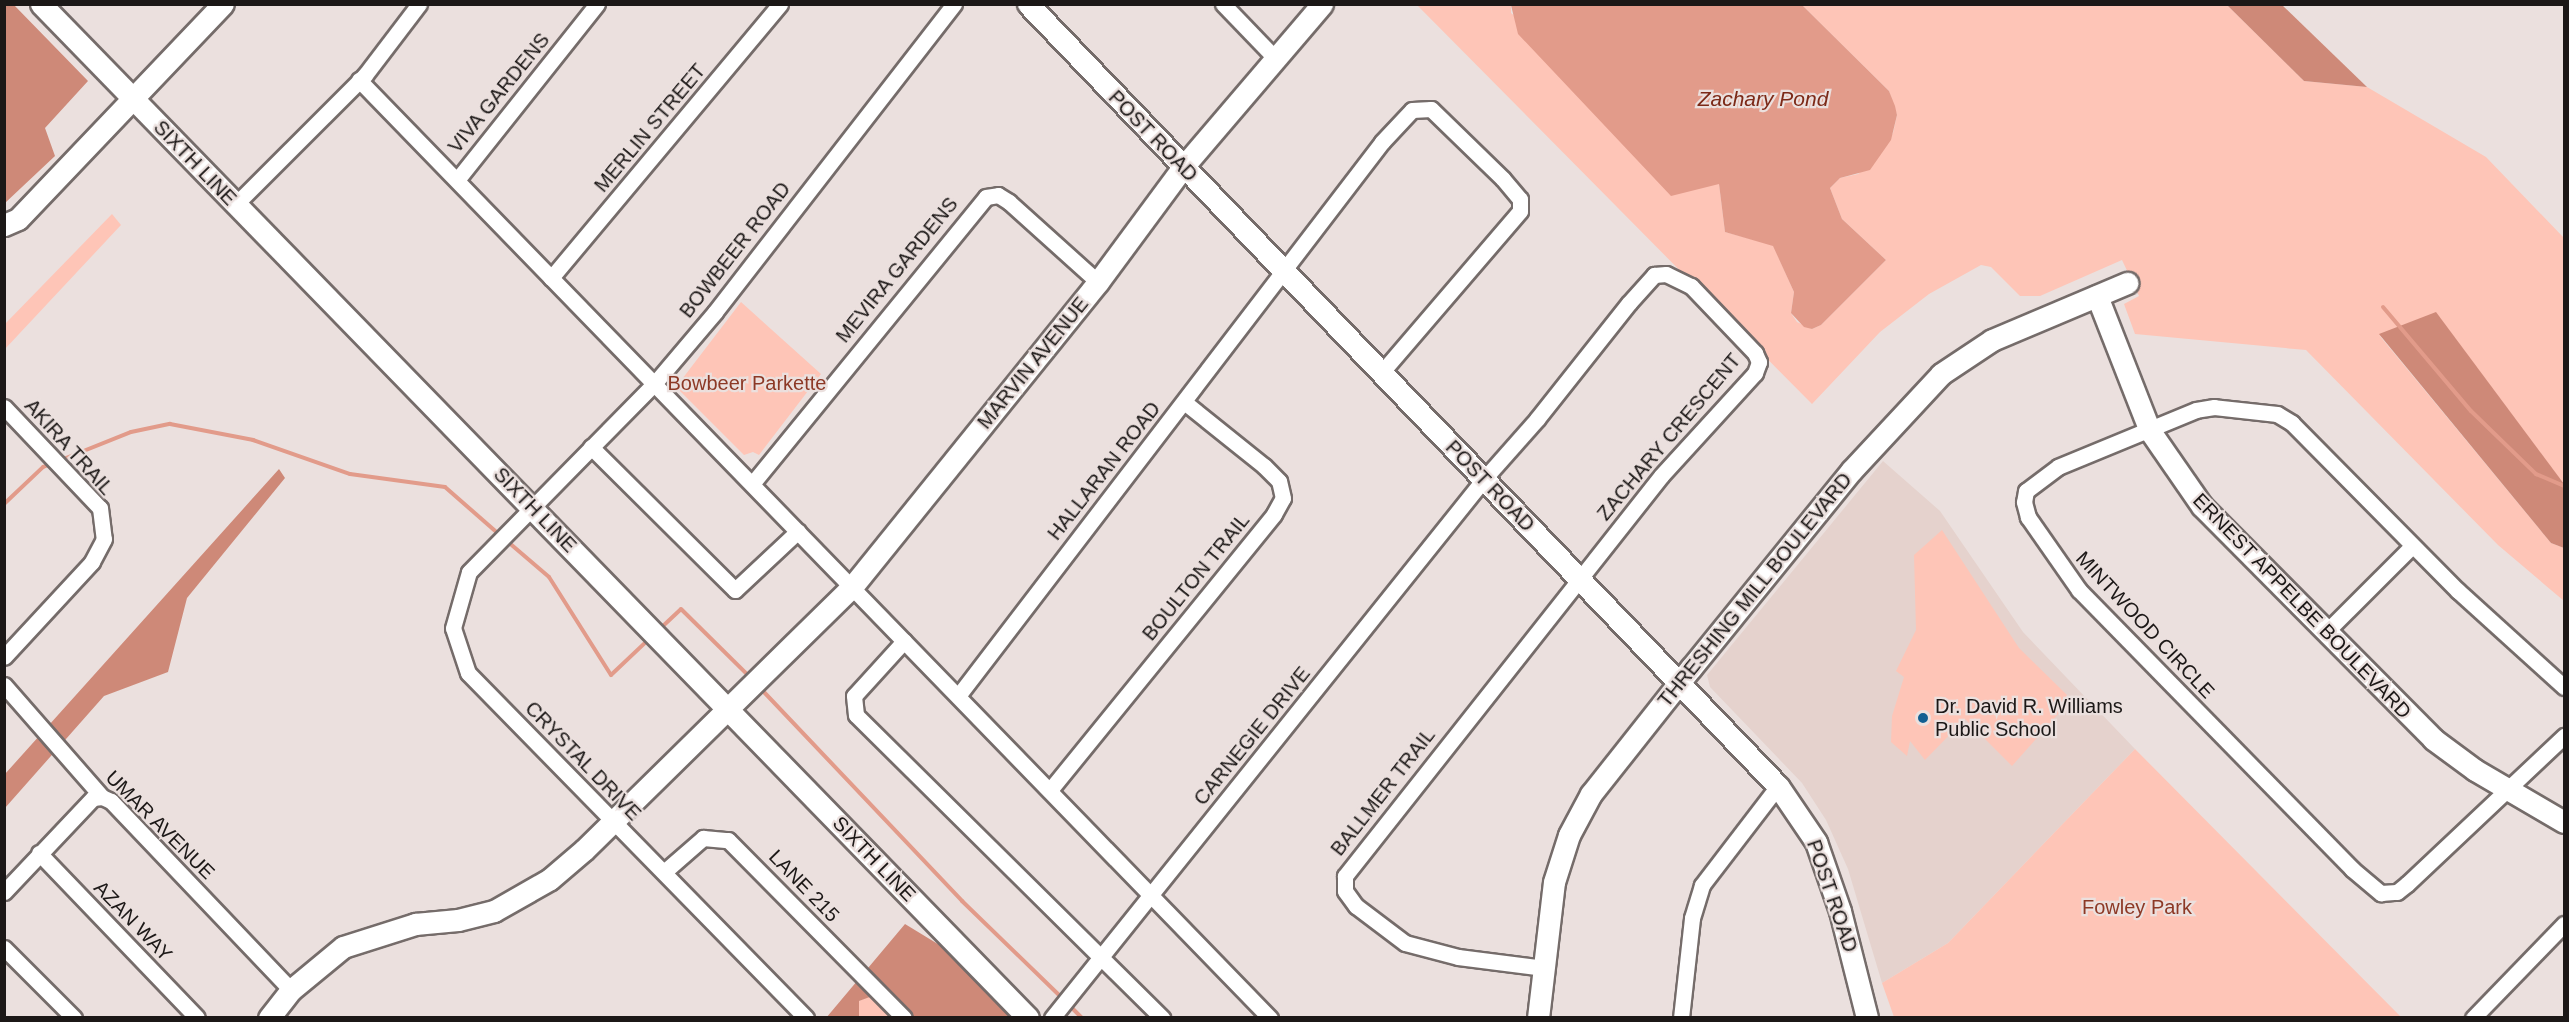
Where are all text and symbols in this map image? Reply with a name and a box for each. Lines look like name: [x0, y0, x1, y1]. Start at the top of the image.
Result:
street label: VIVA GARDENS: [443, 28, 555, 158]
street label: MERLIN STREET: [589, 59, 711, 197]
street label: POST ROAD: [1103, 85, 1203, 187]
water label: Zachary Pond: [1698, 86, 1828, 112]
street label: SIXTH LINE: [149, 115, 241, 211]
street label: BOWBEER ROAD: [675, 177, 795, 323]
street label: MEVIRA GARDENS: [831, 192, 963, 348]
street label: MARVIN AVENUE: [972, 292, 1094, 434]
street label: ZACHARY CRESCENT: [1592, 349, 1746, 525]
park label: Bowbeer Parkette: [668, 371, 826, 395]
street label: AKIRA TRAIL: [19, 394, 119, 500]
street label: HALLARAN ROAD: [1043, 397, 1165, 545]
street label: POST ROAD: [1440, 435, 1540, 537]
street label: SIXTH LINE: [489, 462, 581, 558]
street label: THRESHING MILL BOULEVARD: [1653, 468, 1857, 712]
street label: ERNEST APPELBE BOULEVARD: [2187, 488, 2417, 724]
street label: BOULTON TRAIL: [1137, 508, 1255, 646]
street label: MINTWOOD CIRCLE: [2071, 547, 2219, 703]
street label: CARNEGIE DRIVE: [1189, 662, 1315, 810]
place label: Dr. David R. Williams Public School: [1935, 694, 2123, 741]
street label: CRYSTAL DRIVE: [520, 696, 646, 826]
marker: Dr. David R. Williams Public School: [1916, 711, 1930, 725]
street label: BALLMER TRAIL: [1326, 723, 1440, 861]
street label: UMAR AVENUE: [100, 765, 220, 885]
street label: SIXTH LINE: [828, 811, 920, 907]
street label: POST ROAD: [1801, 836, 1863, 956]
street label: LANE 215: [764, 845, 844, 927]
street label: AZAN WAY: [89, 876, 177, 966]
park label: Fowley Park: [2082, 895, 2192, 919]

